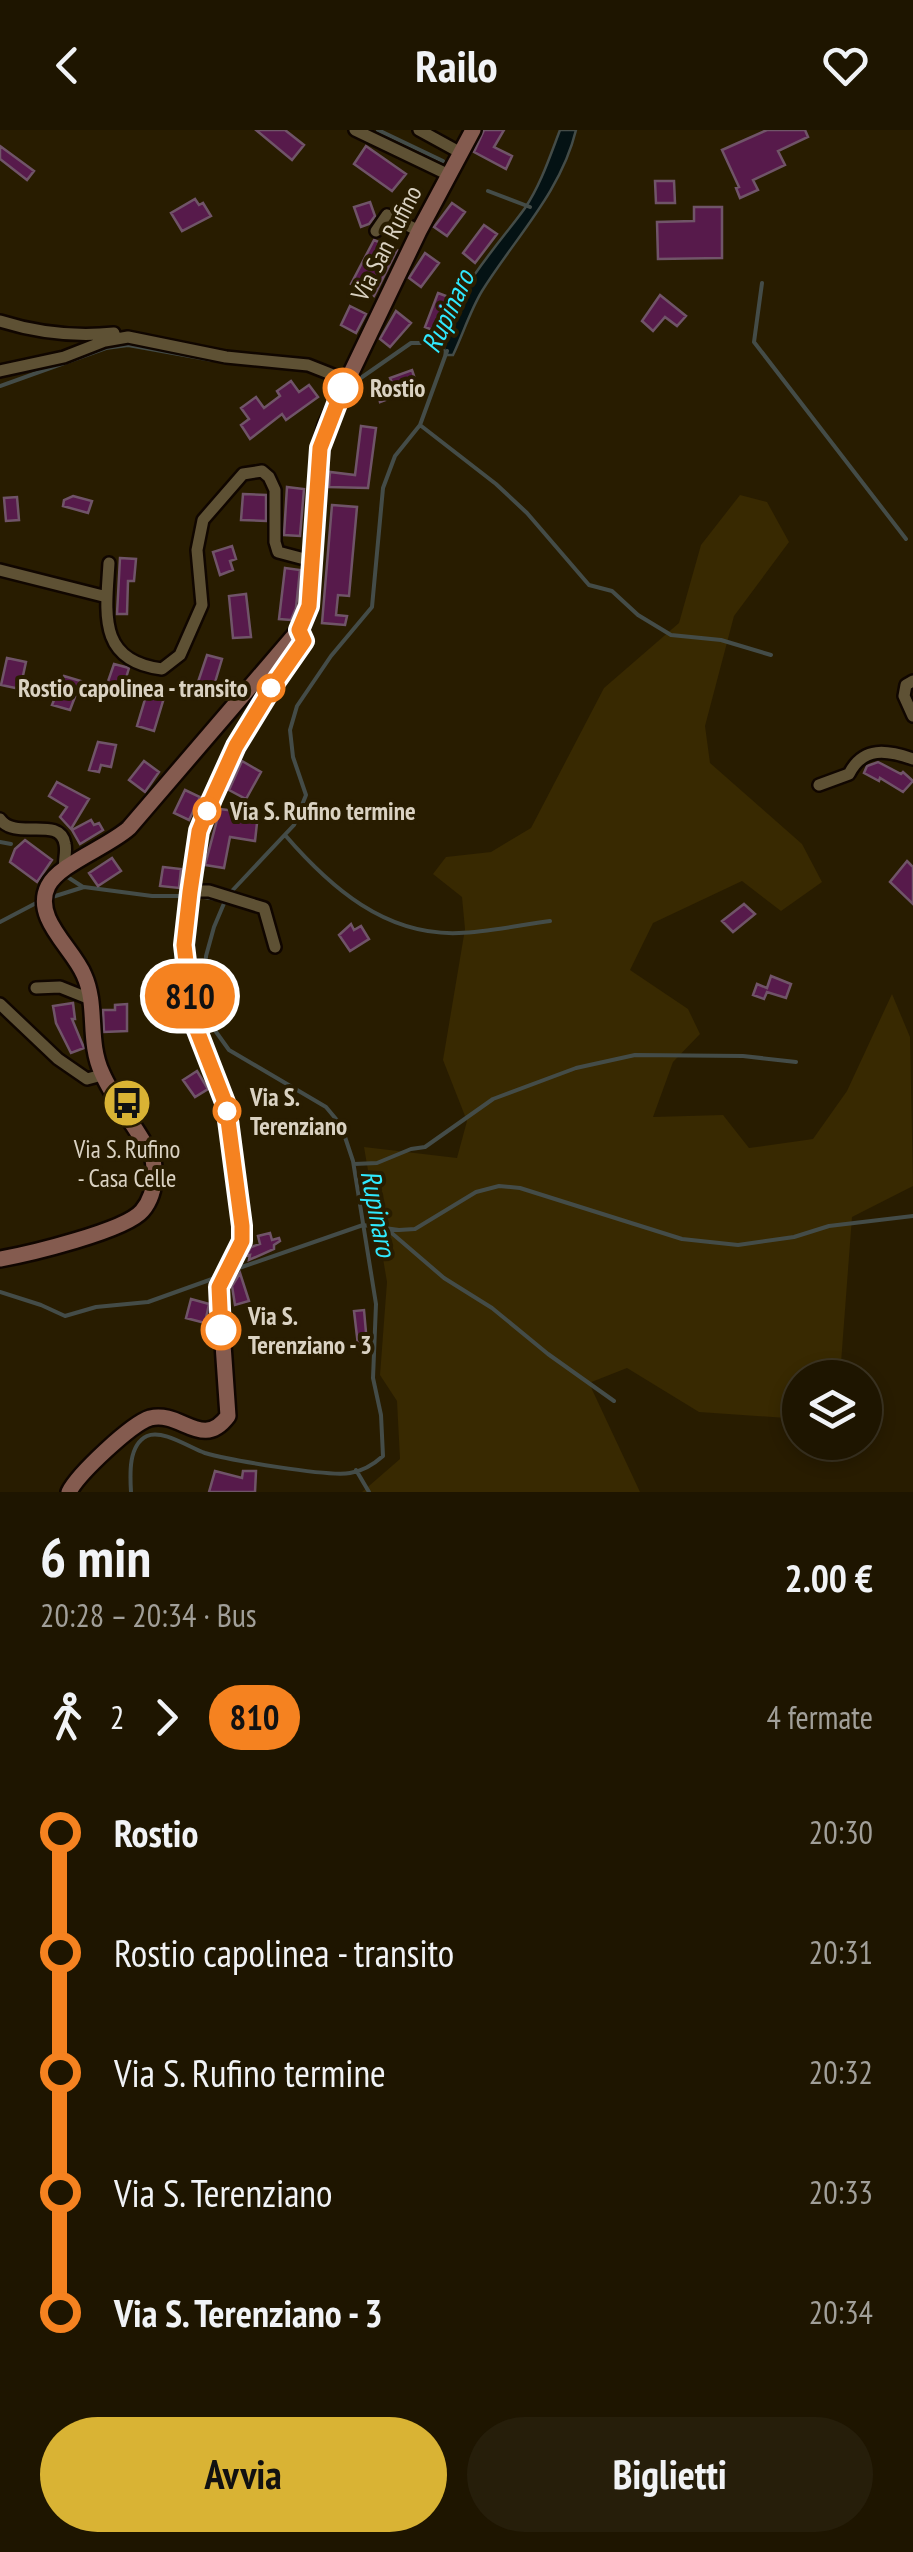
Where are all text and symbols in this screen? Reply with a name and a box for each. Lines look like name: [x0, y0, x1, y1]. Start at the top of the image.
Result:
text: Railo: [415, 36, 498, 94]
icon: back: [40, 38, 95, 93]
icon: heart: [818, 38, 873, 93]
street label: Via San Rufino: [343, 180, 429, 307]
water label: Rupinaro: [412, 262, 483, 358]
marker: Rostio: [324, 369, 362, 407]
place label: Rostio: [370, 372, 425, 404]
place label: Rostio capolinea - transito: [18, 672, 248, 704]
marker: Rostio capolinea - transito: [258, 675, 284, 701]
place label: Via S. Rufino termine: [229, 795, 416, 827]
marker: Via S. Rufino termine: [194, 798, 220, 824]
line badge: 810: [132, 964, 248, 1028]
text: 810: [165, 973, 215, 1019]
bus stop icon: Via S. Rufino - Casa Celle: [101, 1077, 153, 1129]
place label: Via S. Terenziano: [249, 1081, 347, 1142]
marker: Via S. Terenziano: [214, 1098, 240, 1124]
place label: Via S. Rufino - Casa Celle: [73, 1133, 180, 1194]
water label: Rupinaro: [353, 1167, 406, 1261]
place label: Via S. Terenziano - 3: [247, 1300, 372, 1361]
marker: Via S. Terenziano - 3: [202, 1311, 240, 1349]
map controls: [782, 1360, 882, 1460]
button: layers: [782, 1360, 882, 1460]
text: 6 min: [40, 1521, 151, 1592]
text: 2.00 €: [784, 1553, 873, 1602]
text: 20:28 – 20:34 · Bus: [40, 1594, 257, 1636]
icon: walk: [40, 1690, 95, 1745]
icon: forward: [139, 1690, 194, 1745]
text: 810: [229, 1694, 280, 1740]
text: 2: [110, 1696, 124, 1738]
text: 4 fermate: [766, 1696, 873, 1738]
text: Rostio: [114, 1808, 198, 1857]
text: 20:30: [809, 1811, 873, 1853]
text: Rostio capolinea - transito: [114, 1928, 454, 1977]
text: 20:31: [809, 1931, 873, 1973]
text: Via S. Rufino termine: [114, 2048, 386, 2097]
text: 20:32: [809, 2051, 873, 2093]
text: Via S. Terenziano: [114, 2168, 332, 2217]
text: 20:33: [809, 2171, 873, 2213]
text: Via S. Terenziano - 3: [114, 2288, 383, 2337]
text: 20:34: [809, 2291, 873, 2333]
button: Avvia: [40, 2417, 447, 2532]
button: Biglietti: [467, 2417, 873, 2532]

